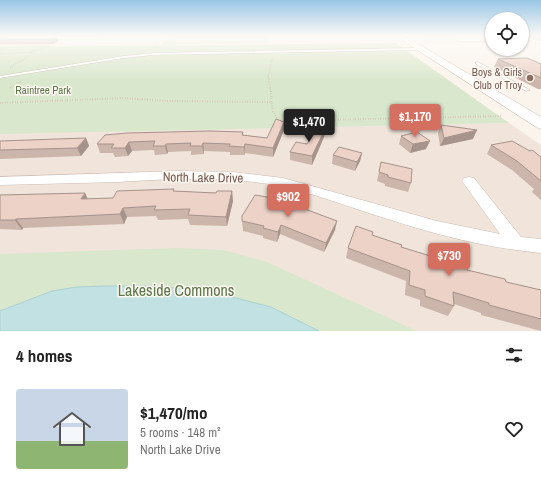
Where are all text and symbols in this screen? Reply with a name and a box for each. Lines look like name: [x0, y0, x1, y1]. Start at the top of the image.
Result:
map controls: [485, 12, 529, 56]
button: locate: [485, 12, 529, 56]
place label: Boys & Girls Club of Troy: [472, 65, 522, 92]
marker: Boys & Girls Club of Troy: [525, 73, 535, 83]
park label: Raintree Park: [15, 83, 71, 97]
pin: $1,170: [382, 104, 448, 138]
text: $1,170: [399, 108, 431, 125]
pin: $1,470: [276, 109, 342, 143]
text: $1,470: [293, 113, 325, 130]
street label: North Lake Drive: [163, 168, 243, 187]
pin: $902: [264, 184, 312, 218]
text: $902: [276, 188, 300, 205]
pin: $730: [425, 243, 473, 277]
text: $730: [437, 247, 461, 264]
park label: Lakeside Commons: [118, 279, 234, 301]
text: 4 homes: [16, 344, 73, 367]
icon: filters: [503, 344, 525, 366]
text: $1,470/mo: [140, 401, 207, 424]
icon: home: [48, 405, 96, 453]
icon: heart: [503, 418, 525, 440]
text: 5 rooms · 148 m²: [140, 424, 221, 441]
text: North Lake Drive: [140, 441, 221, 458]

